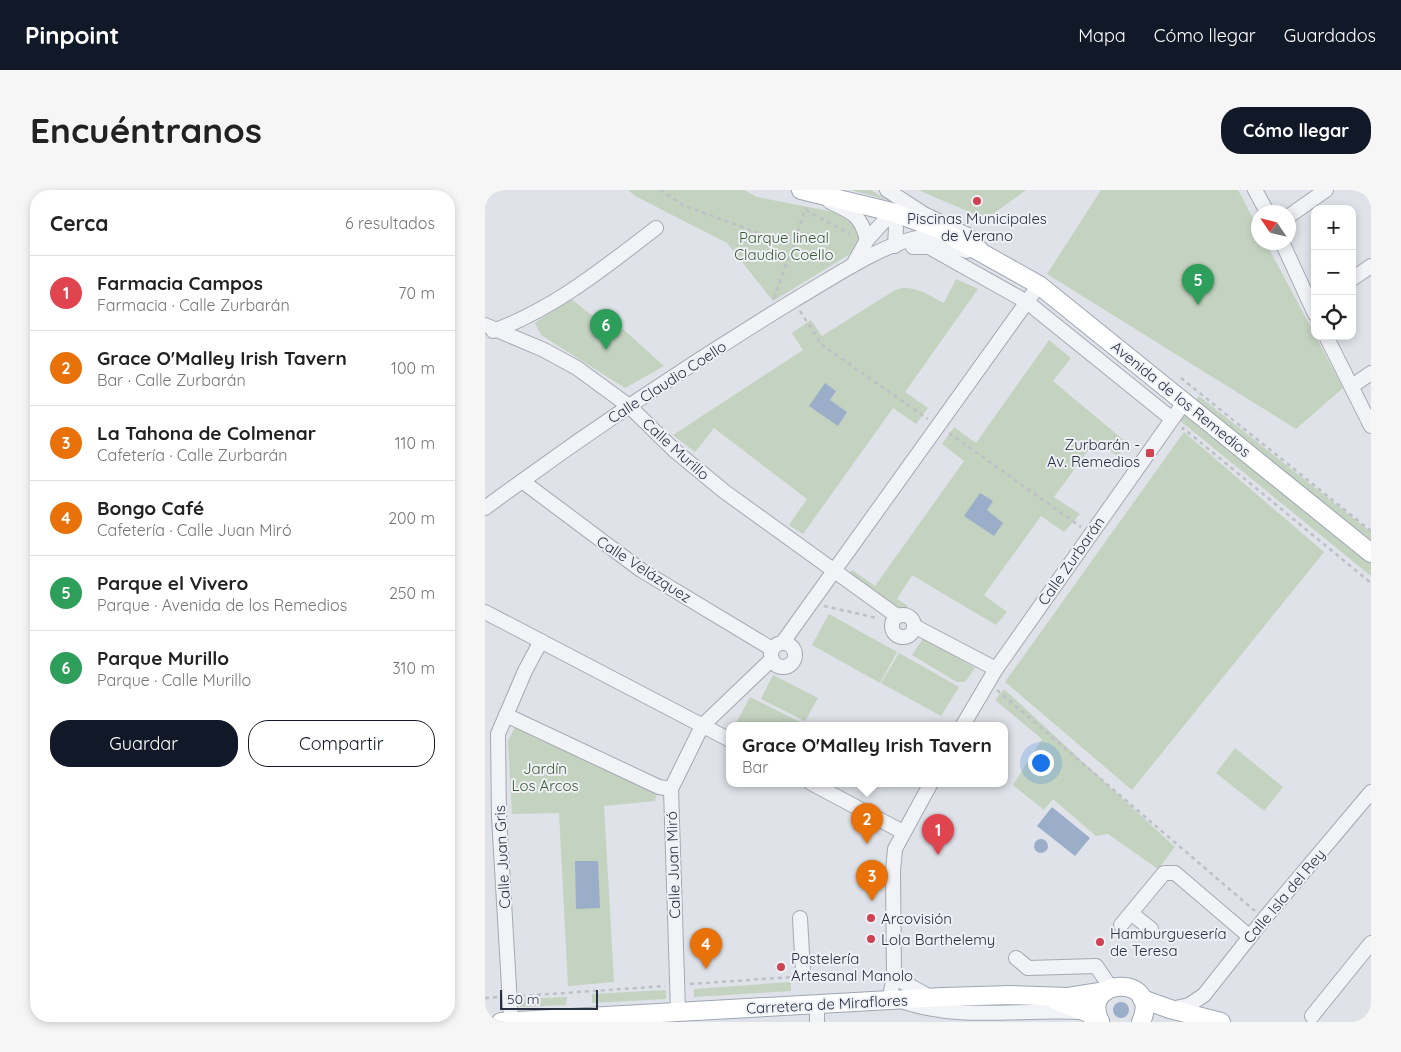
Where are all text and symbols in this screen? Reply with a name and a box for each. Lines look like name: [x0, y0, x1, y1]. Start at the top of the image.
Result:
text: Pinpoint: [25, 20, 119, 50]
text: Mapa: [1078, 24, 1126, 47]
text: Cómo llegar: [1154, 24, 1256, 47]
text: Guardados: [1284, 24, 1376, 47]
button: Cómo llegar: [1221, 107, 1371, 154]
text: Encuéntranos: [30, 108, 262, 152]
marker: Piscinas Municipales de Verano: [971, 195, 983, 207]
north arrow: [1251, 205, 1296, 250]
map controls: [1311, 205, 1356, 340]
button: +: [1311, 205, 1356, 250]
place label: Piscinas Municipales de Verano: [907, 209, 1047, 245]
text: Cerca: [50, 210, 108, 236]
text: 6 resultados: [345, 213, 435, 233]
park label: Parque lineal Claudio Coello: [734, 228, 834, 264]
button: −: [1311, 250, 1356, 295]
pin: 5: [1182, 264, 1214, 305]
text: Farmacia Campos: [97, 271, 263, 295]
text: 1: [63, 283, 69, 303]
text: 70 m: [398, 283, 435, 303]
text: Farmacia · Calle Zurbarán: [97, 295, 290, 315]
button: locate: [1311, 295, 1356, 340]
pin: 6: [590, 309, 622, 350]
street label: Calle Claudio Coello: [604, 337, 730, 427]
street label: Avenida de los Remedios: [1107, 337, 1255, 461]
text: Grace O'Malley Irish Tavern: [97, 346, 347, 370]
text: 2: [61, 358, 71, 378]
text: 100 m: [391, 358, 435, 378]
text: Bar · Calle Zurbarán: [97, 370, 246, 390]
street label: Calle Murillo: [638, 414, 714, 484]
text: La Tahona de Colmenar: [97, 421, 316, 445]
text: 3: [62, 433, 70, 453]
text: 110 m: [395, 433, 435, 453]
place label: Zurbarán - Av. Remedios: [1047, 435, 1140, 471]
text: Cafetería · Calle Zurbarán: [97, 445, 287, 465]
marker: Zurbarán - Av. Remedios: [1144, 447, 1156, 459]
text: Bongo Café: [97, 496, 204, 520]
text: 4: [61, 508, 71, 528]
text: 200 m: [388, 508, 435, 528]
street label: Calle Zurbarán: [1033, 513, 1109, 609]
text: Cafetería · Calle Juan Miró: [97, 520, 292, 540]
street label: Calle Velázquez: [593, 531, 695, 607]
text: Parque el Vivero: [97, 571, 248, 595]
text: 5: [61, 583, 71, 603]
text: 250 m: [389, 583, 435, 603]
text: Parque · Avenida de los Remedios: [97, 595, 347, 615]
text: Parque Murillo: [97, 646, 229, 670]
text: 6: [62, 658, 70, 678]
text: 310 m: [392, 658, 435, 678]
text: Parque · Calle Murillo: [97, 670, 251, 690]
button: Guardar: [50, 720, 238, 767]
button: Compartir: [248, 720, 435, 767]
popup: [726, 722, 1008, 787]
text: Grace O'Malley Irish Tavern: [742, 733, 992, 757]
your location: [1028, 750, 1054, 776]
text: Bar: [742, 757, 768, 777]
park label: Jardín Los Arcos: [511, 759, 579, 795]
pin: 2: [851, 803, 883, 844]
street label: Calle Juan Gris: [490, 805, 514, 909]
street label: Calle Juan Miró: [662, 811, 684, 919]
pin: 1: [922, 814, 954, 855]
street label: Calle Isla del Rey: [1239, 845, 1329, 947]
pin: 3: [856, 860, 888, 901]
place label: Arcovisión: [881, 909, 952, 928]
marker: Arcovisión: [865, 912, 877, 924]
place label: Hamburguesería de Teresa: [1110, 924, 1227, 960]
pin: 4: [690, 928, 722, 969]
place label: Lola Barthelemy: [881, 930, 995, 949]
marker: Lola Barthelemy: [865, 933, 877, 945]
marker: Hamburguesería de Teresa: [1094, 936, 1106, 948]
place label: Pastelería Artesanal Manolo: [791, 949, 913, 985]
marker: Pastelería Artesanal Manolo: [775, 961, 787, 973]
scale bar: [500, 987, 597, 1010]
text: 50 m: [507, 990, 540, 1008]
street label: Carretera de Miraflores: [746, 990, 908, 1018]

